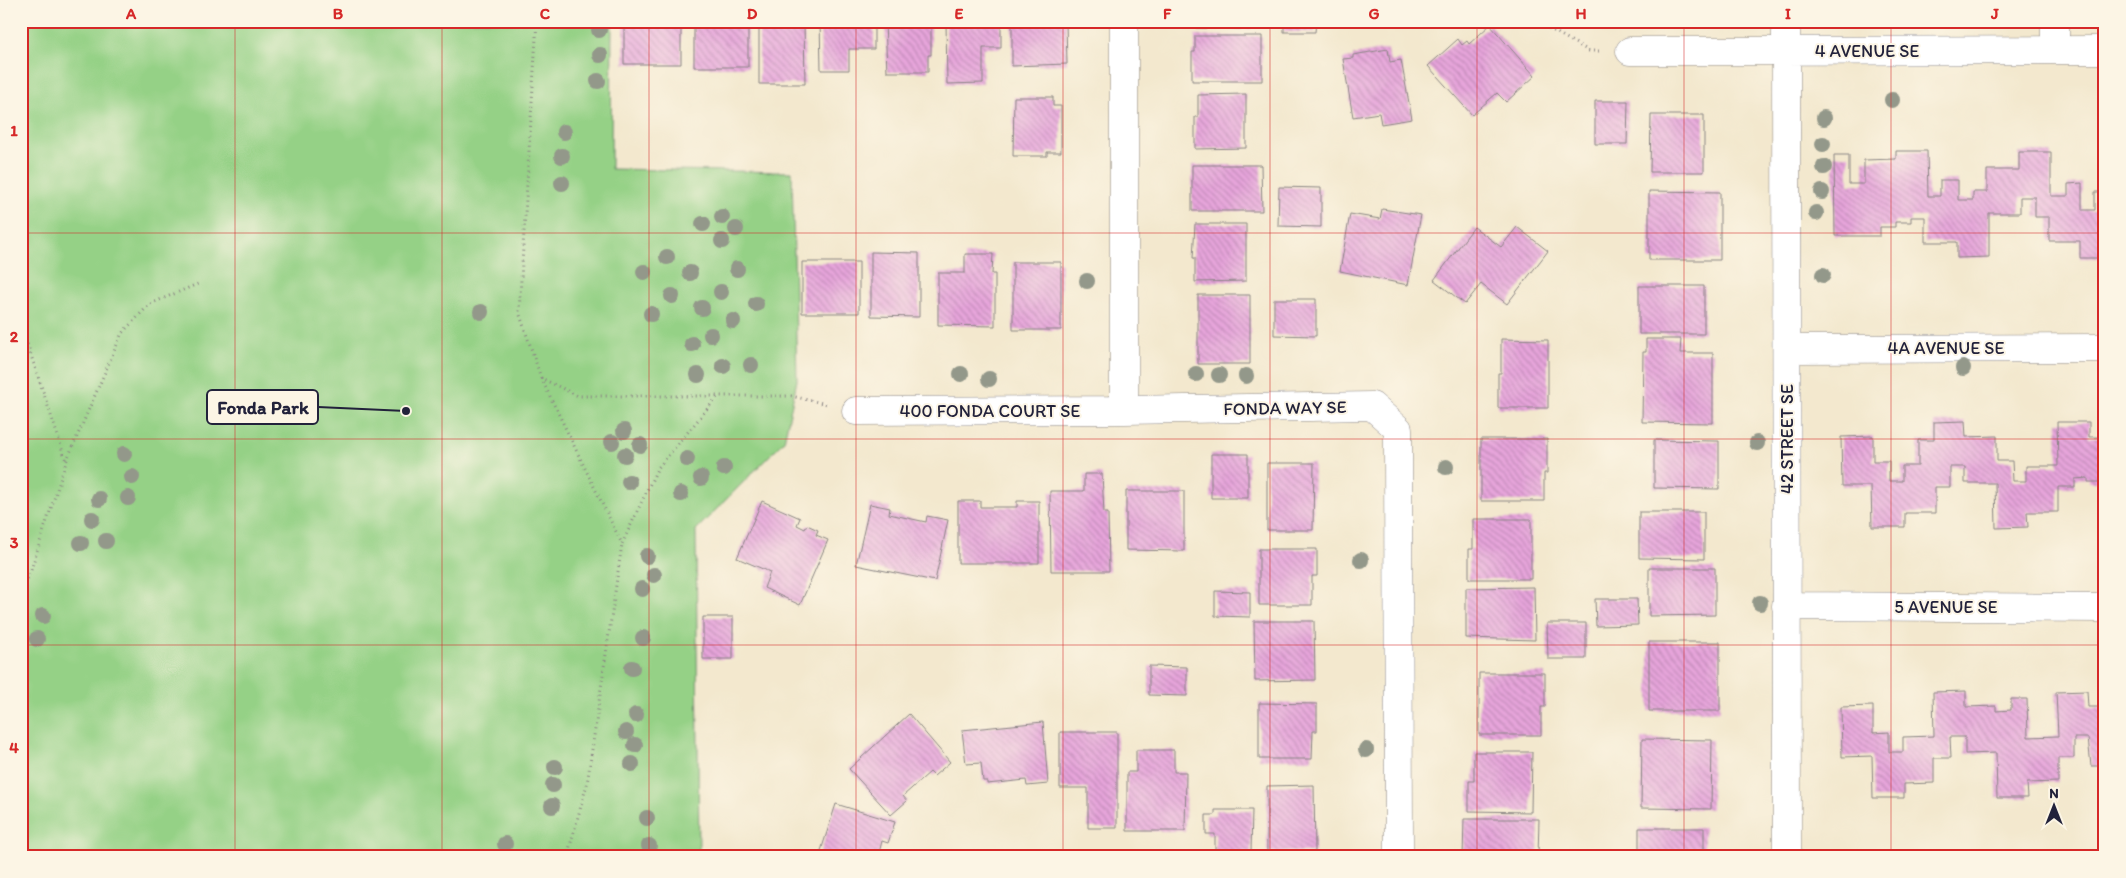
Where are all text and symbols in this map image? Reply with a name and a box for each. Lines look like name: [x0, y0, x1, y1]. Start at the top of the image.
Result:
text: A: [125, 4, 137, 23]
text: B: [333, 4, 344, 23]
text: C: [540, 4, 551, 23]
text: D: [747, 4, 758, 23]
text: E: [955, 4, 964, 23]
text: F: [1163, 4, 1172, 23]
text: G: [1368, 4, 1380, 23]
text: H: [1575, 4, 1587, 23]
text: I: [1785, 4, 1791, 23]
text: J: [1990, 4, 1999, 23]
street label: 4 AVENUE SE: [1815, 40, 1919, 62]
text: 1: [10, 121, 18, 140]
text: 2: [10, 327, 19, 346]
street label: 4A AVENUE SE: [1888, 337, 2004, 359]
street label: 42 STREET SE: [1776, 384, 1798, 494]
callout: Fonda Park: [207, 390, 318, 424]
text: Fonda Park: [217, 396, 309, 419]
street label: FONDA WAY SE: [1223, 396, 1347, 420]
street label: 400 FONDA COURT SE: [900, 400, 1080, 422]
text: 3: [10, 533, 19, 552]
street label: 5 AVENUE SE: [1894, 596, 1998, 618]
text: 4: [9, 738, 19, 757]
north arrow: [2028, 780, 2078, 830]
text: N: [2049, 785, 2059, 802]

